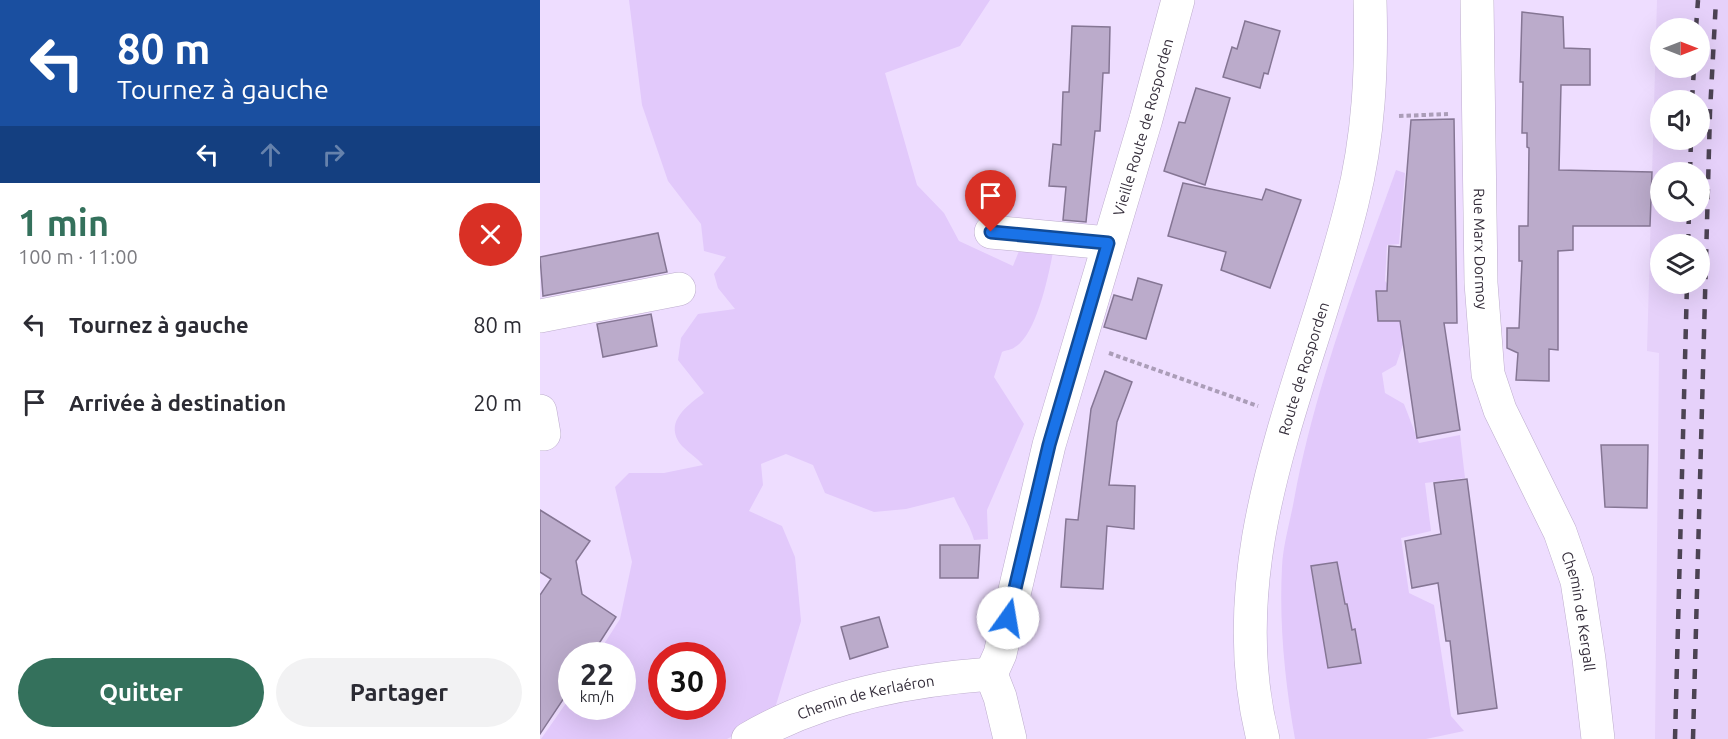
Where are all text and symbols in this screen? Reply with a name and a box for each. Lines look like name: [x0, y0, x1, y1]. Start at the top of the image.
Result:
north arrow: [1650, 18, 1710, 78]
map controls: [1650, 18, 1710, 294]
icon: left: [18, 24, 96, 102]
text: 80 m: [117, 25, 211, 72]
street label: Vieille Route de Rosporden: [1109, 36, 1176, 218]
text: Tournez à gauche: [117, 74, 329, 104]
button: sound: [1650, 90, 1710, 150]
icon: left: [191, 138, 224, 171]
icon: ahead: [254, 138, 287, 171]
icon: right: [317, 138, 350, 171]
button: search: [1650, 162, 1710, 222]
pin: [965, 170, 1016, 232]
icon: arrive: [974, 179, 1007, 212]
street label: Rue Marx Dormoy: [1471, 188, 1492, 310]
text: 1 min: [18, 202, 109, 243]
button: close: [459, 203, 522, 266]
button: layers: [1650, 234, 1710, 294]
text: 100 m · 11:00: [18, 245, 138, 268]
street label: Route de Rosporden: [1274, 300, 1332, 437]
icon: left: [18, 308, 51, 341]
text: Tournez à gauche: [69, 312, 249, 337]
text: 80 m: [473, 312, 522, 337]
icon: arrive: [18, 386, 51, 419]
text: Arrivée à destination: [69, 390, 286, 415]
text: 20 m: [473, 390, 522, 415]
street label: Chemin de Kergall: [1559, 549, 1599, 672]
position arrow: [976, 586, 1040, 650]
speed limit sign: 30: [648, 642, 726, 720]
text: 22: [580, 657, 614, 691]
button: Quitter: [18, 658, 264, 727]
button: Partager: [276, 658, 522, 727]
street label: Chemin de Kerlaéron: [795, 671, 935, 722]
text: km/h: [580, 688, 614, 705]

